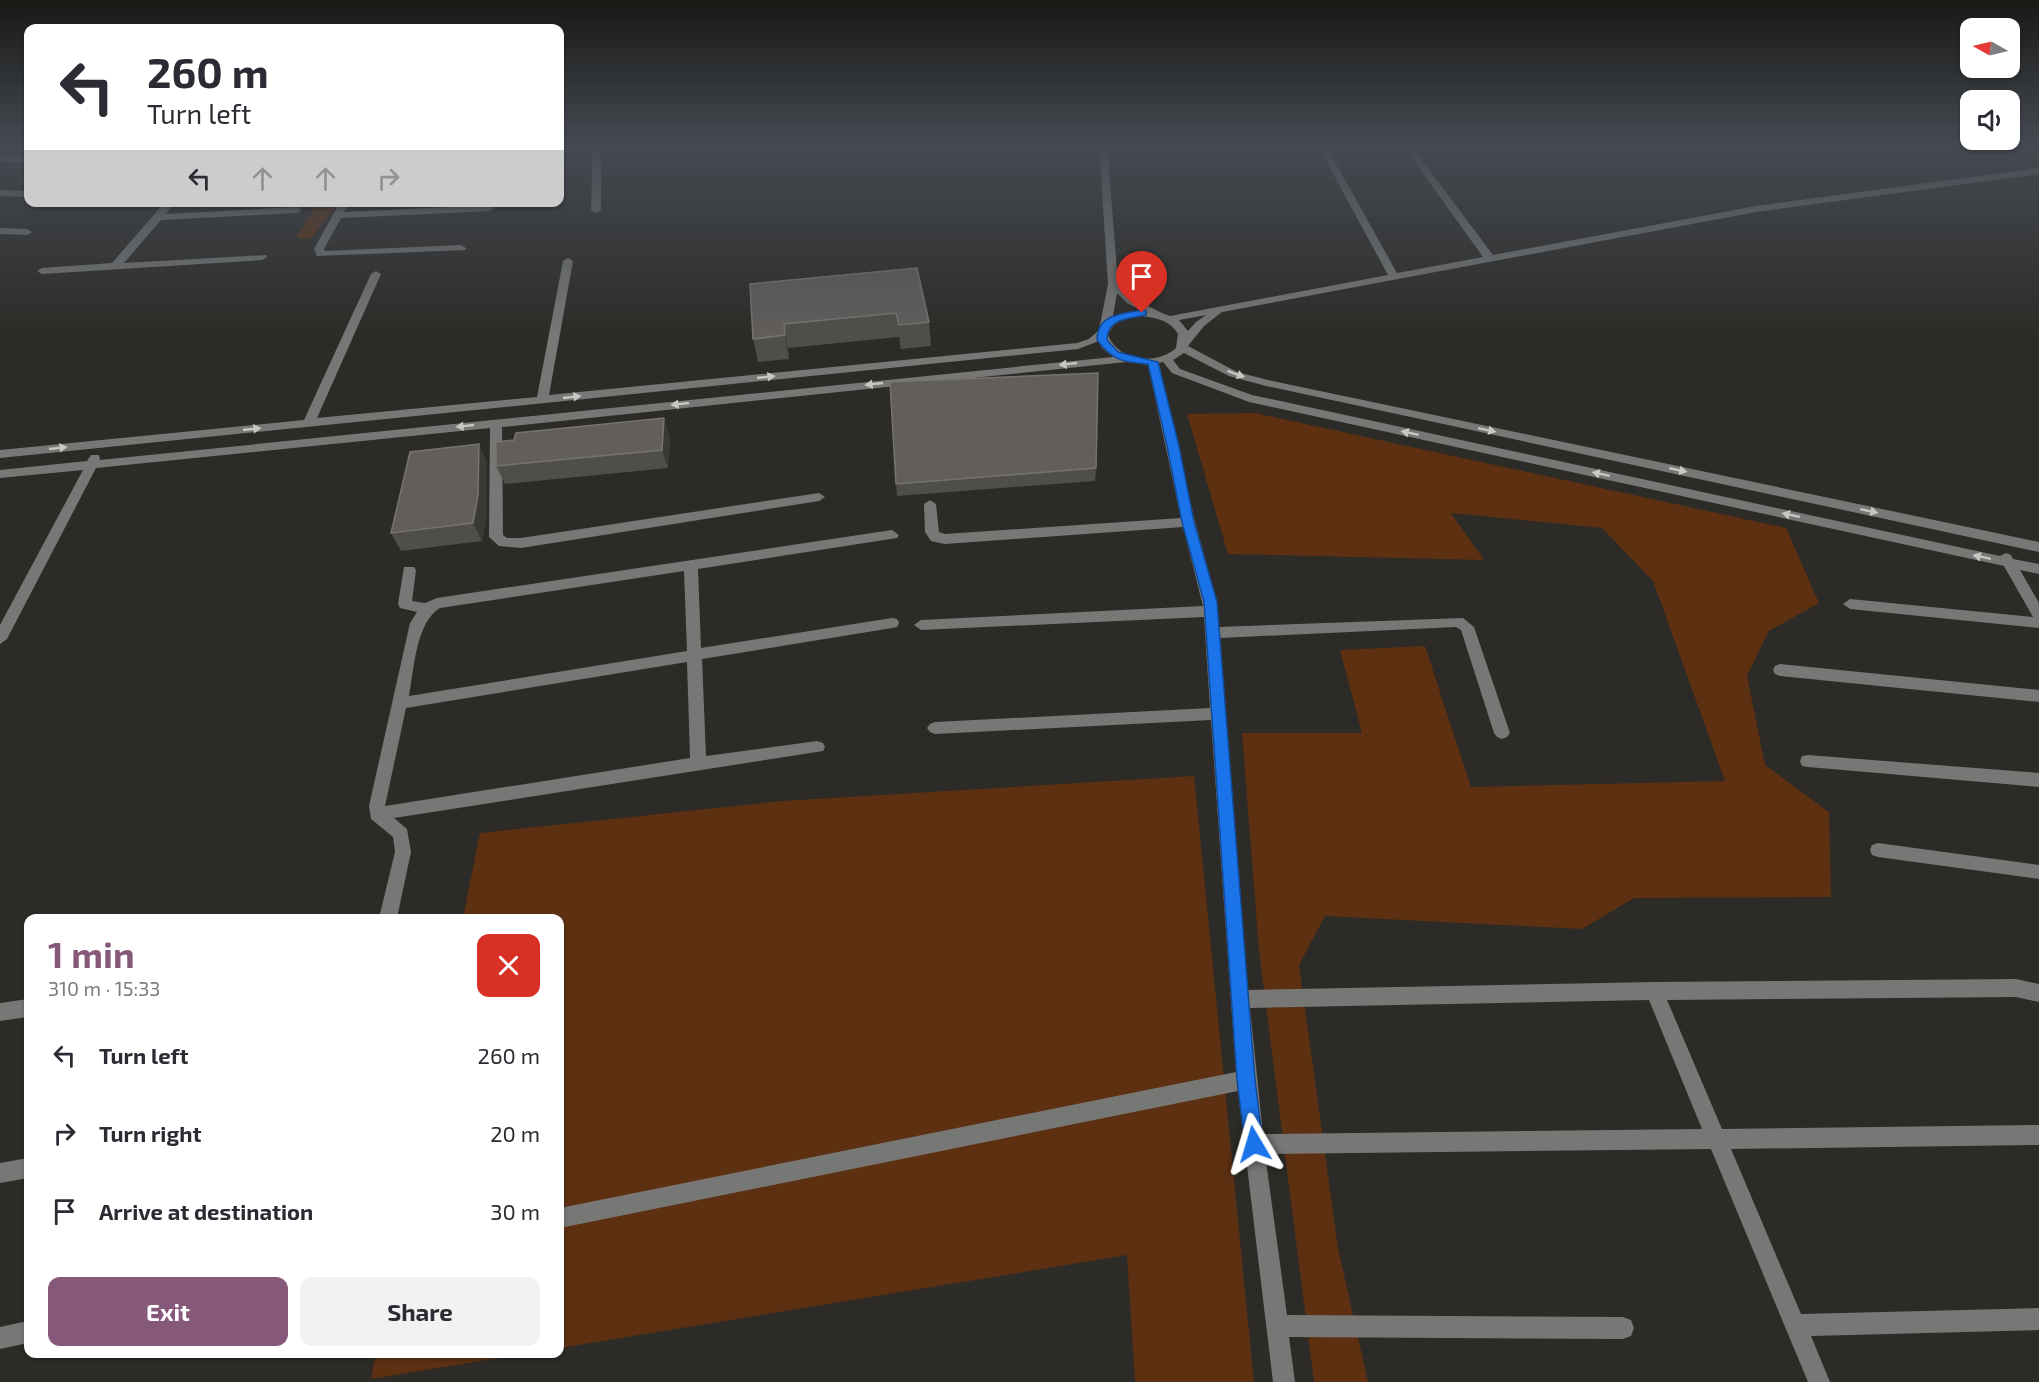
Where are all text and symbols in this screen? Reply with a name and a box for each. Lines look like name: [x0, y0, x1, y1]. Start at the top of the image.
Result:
north arrow: [1960, 18, 2020, 78]
map controls: [1960, 18, 2020, 150]
text: 260 m: [147, 46, 269, 96]
icon: left: [48, 48, 126, 126]
button: sound: [1960, 90, 2020, 150]
text: Turn left: [147, 97, 251, 129]
icon: left: [183, 162, 216, 195]
icon: ahead: [246, 162, 279, 195]
icon: ahead: [309, 162, 342, 195]
icon: right: [372, 162, 405, 195]
pin: [1116, 251, 1167, 313]
icon: arrive: [1125, 260, 1158, 293]
one-way arrow: [1058, 359, 1077, 369]
one-way arrow: [1227, 369, 1245, 379]
one-way arrow: [756, 372, 775, 382]
one-way arrow: [864, 379, 883, 389]
one-way arrow: [562, 392, 581, 402]
one-way arrow: [670, 399, 689, 409]
one-way arrow: [455, 421, 474, 431]
one-way arrow: [243, 424, 262, 434]
one-way arrow: [1478, 426, 1497, 435]
one-way arrow: [1400, 428, 1419, 437]
one-way arrow: [49, 443, 68, 453]
one-way arrow: [1669, 466, 1687, 476]
one-way arrow: [1591, 469, 1610, 478]
one-way arrow: [1860, 507, 1879, 516]
one-way arrow: [1782, 510, 1800, 520]
one-way arrow: [1973, 551, 1991, 561]
text: 1 min: [48, 932, 135, 975]
button: close: [477, 934, 540, 997]
text: 310 m · 15:33: [48, 976, 160, 1000]
icon: left: [48, 1039, 81, 1072]
text: Turn left: [99, 1042, 188, 1068]
text: 260 m: [478, 1042, 540, 1068]
position arrow: [1222, 1112, 1286, 1176]
icon: right: [48, 1117, 81, 1150]
text: Turn right: [99, 1120, 201, 1146]
text: 20 m: [490, 1120, 540, 1146]
icon: arrive: [48, 1195, 81, 1228]
text: Arrive at destination: [99, 1198, 313, 1224]
text: 30 m: [490, 1198, 540, 1224]
button: Exit: [48, 1277, 288, 1346]
button: Share: [300, 1277, 540, 1346]

